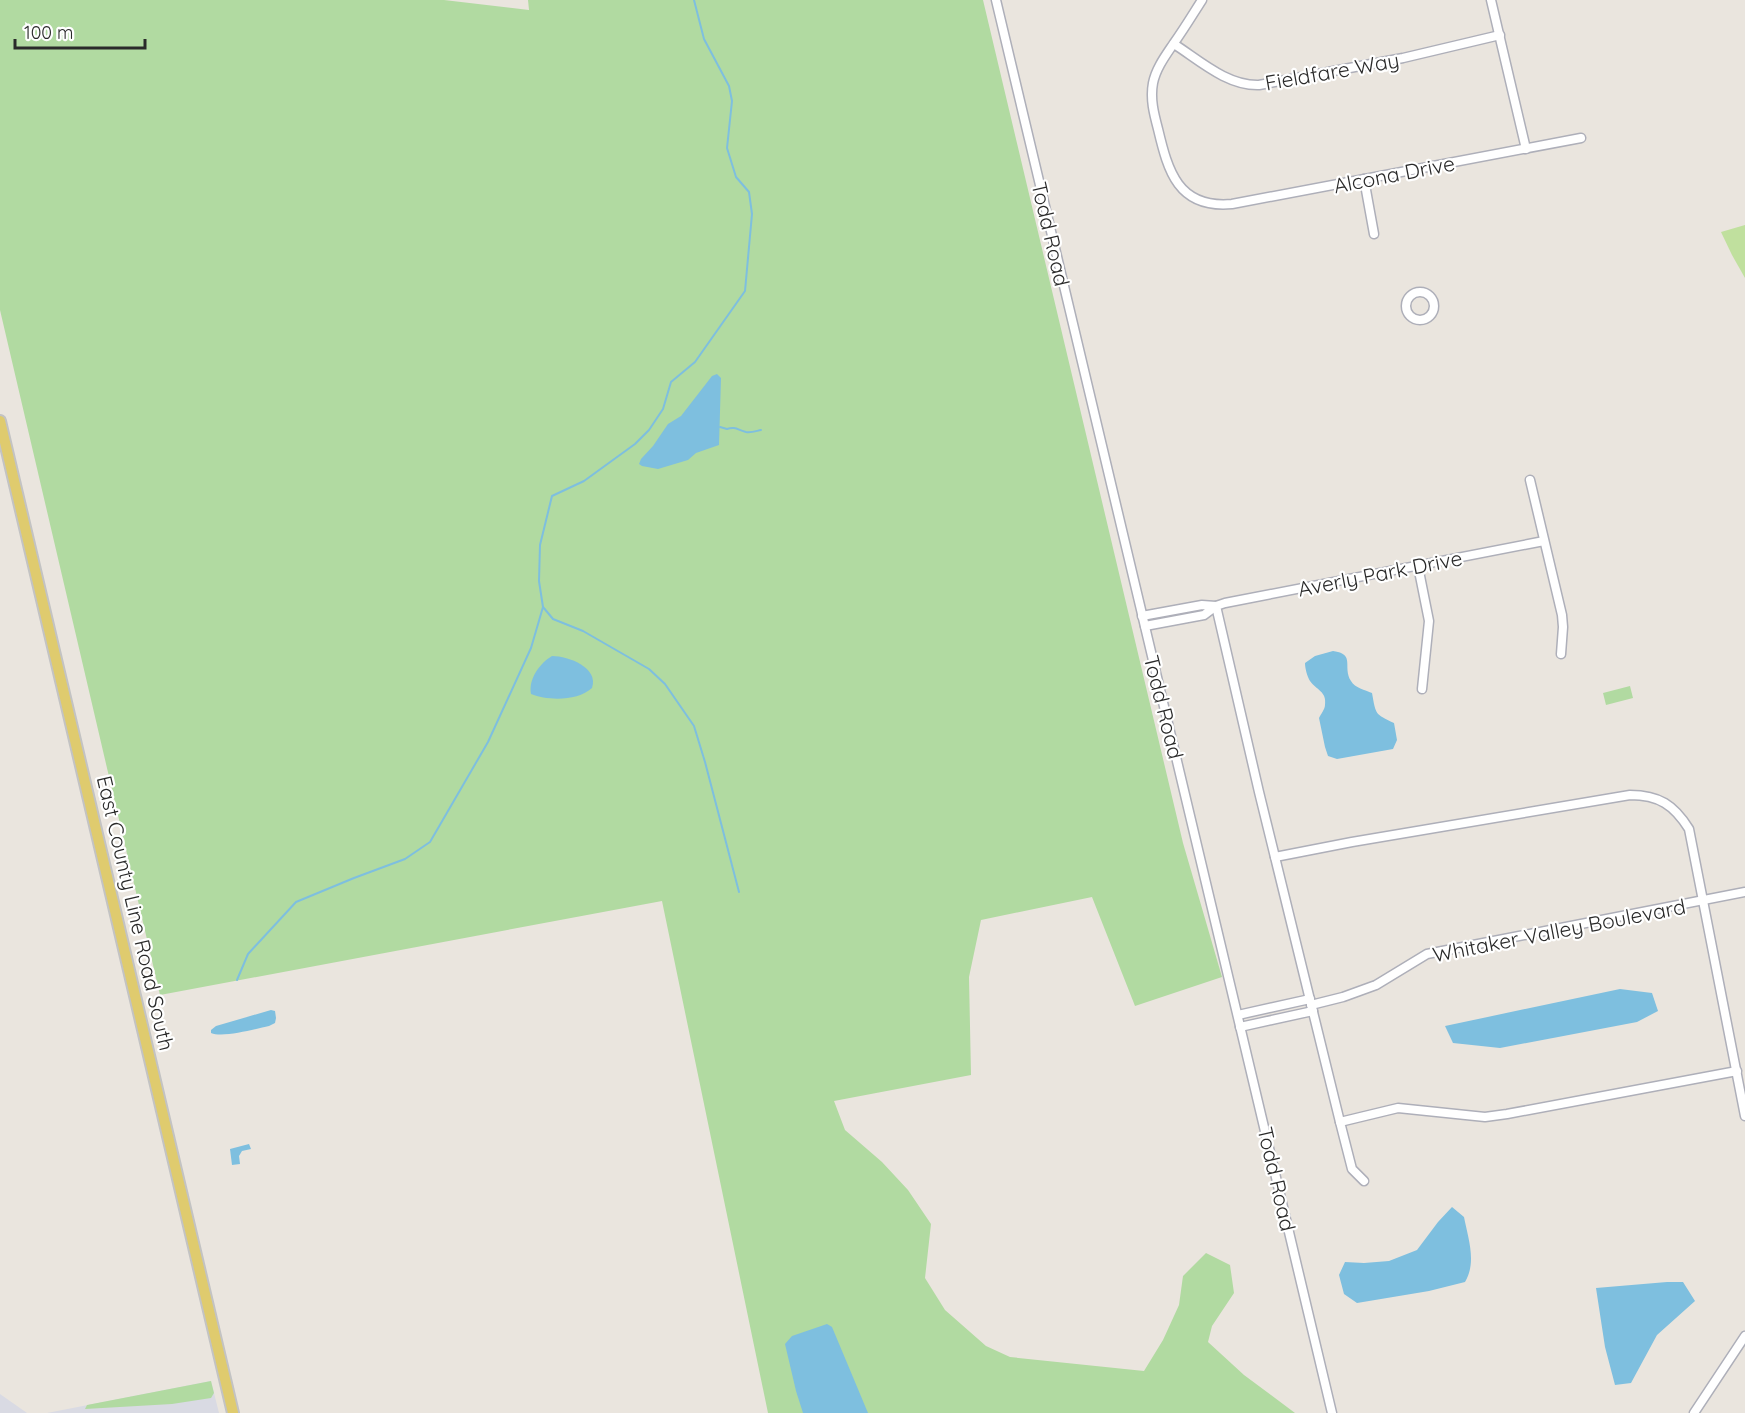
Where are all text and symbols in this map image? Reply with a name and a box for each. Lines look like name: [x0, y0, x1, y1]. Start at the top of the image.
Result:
scale bar: [15, 12, 146, 50]
text: 100 m: [24, 21, 73, 44]
street label: Fieldfare Way: [1263, 46, 1401, 96]
street label: Alcona Drive: [1331, 150, 1457, 198]
street label: Todd Road: [1026, 179, 1076, 289]
street label: Averly Park Drive: [1296, 544, 1464, 602]
street label: Todd Road: [1139, 652, 1189, 762]
street label: East County Line Road South: [92, 773, 180, 1053]
street label: Whitaker Valley Boulevard: [1430, 893, 1688, 967]
street label: Todd Road: [1252, 1124, 1302, 1234]

